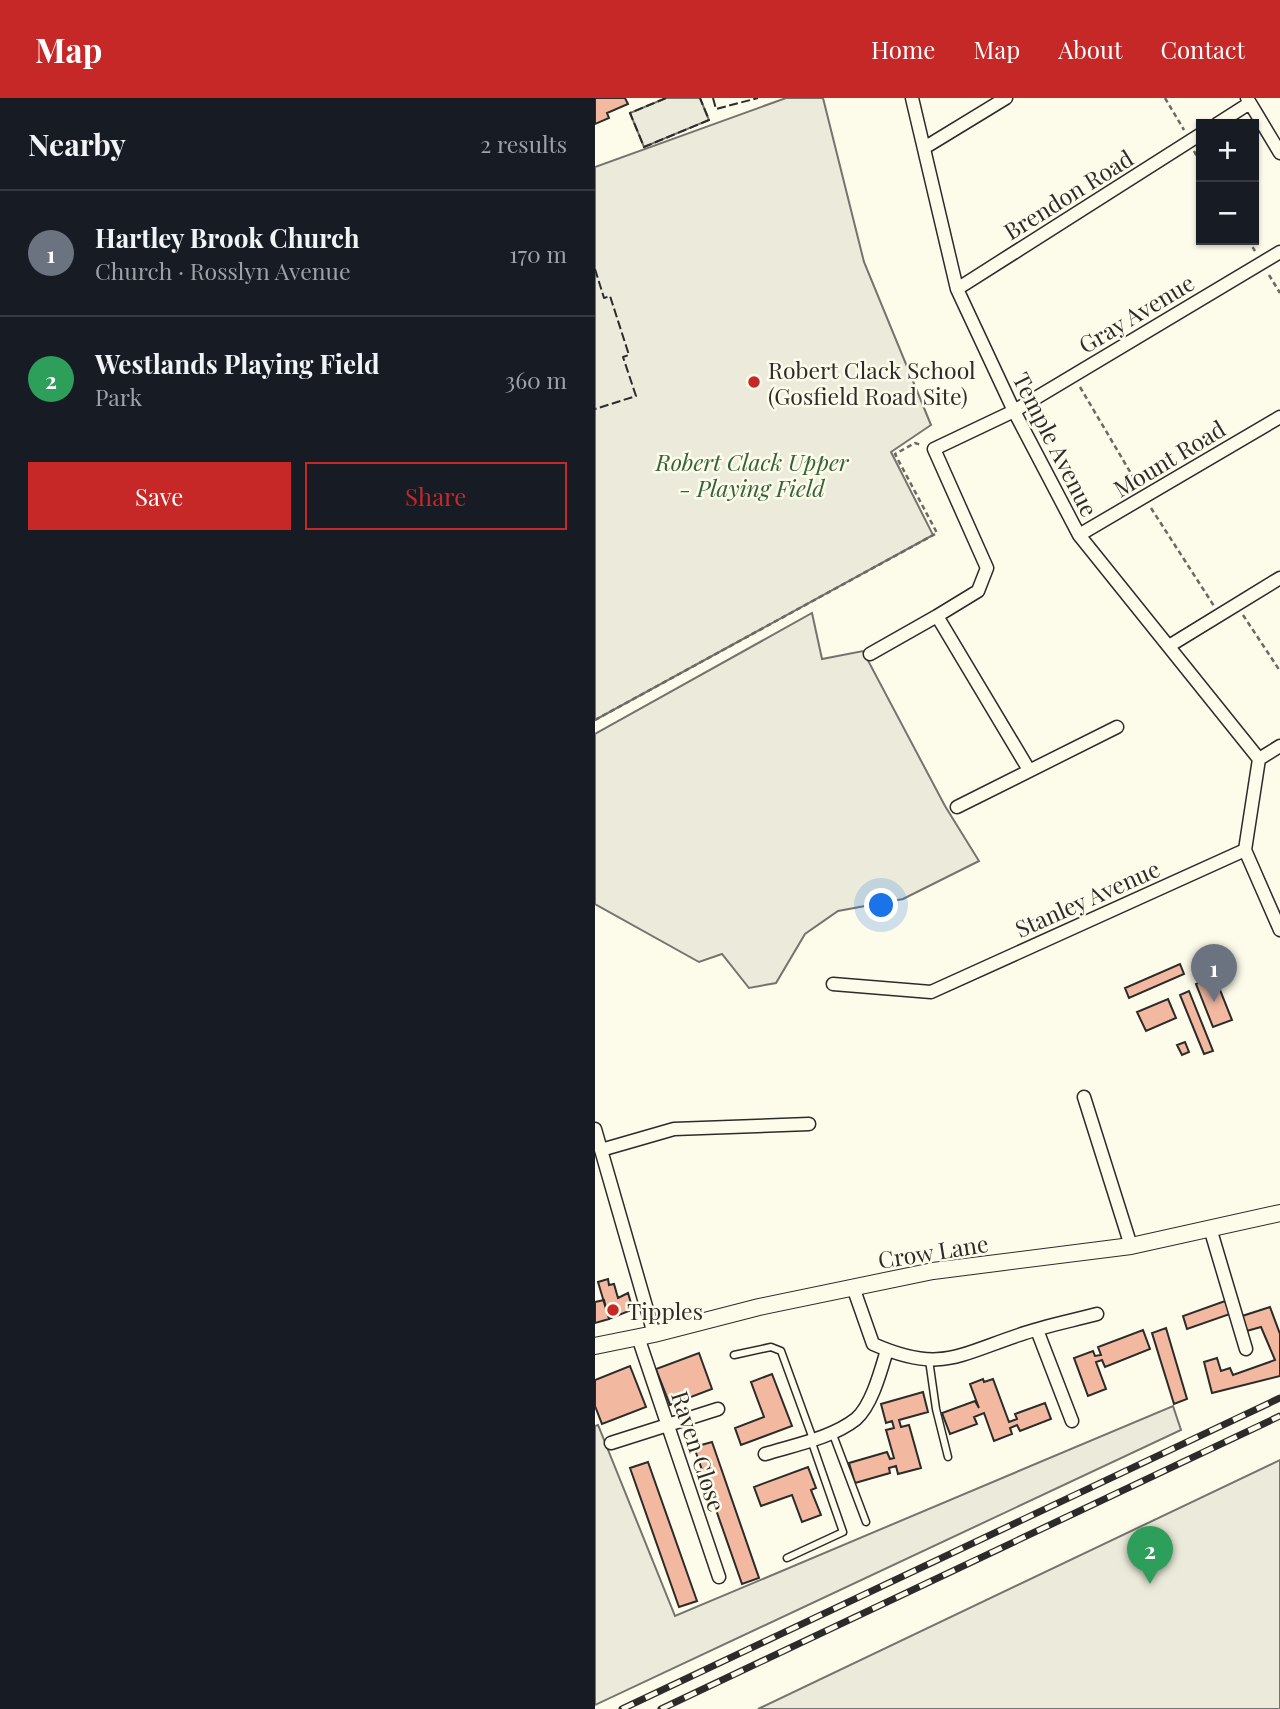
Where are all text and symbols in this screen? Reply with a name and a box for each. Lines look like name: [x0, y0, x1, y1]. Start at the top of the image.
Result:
text: Map: [35, 27, 102, 71]
text: Home: [871, 33, 935, 65]
text: Map: [973, 33, 1020, 65]
text: About: [1058, 33, 1122, 65]
text: Contact: [1160, 33, 1245, 65]
map controls: [1196, 119, 1259, 245]
button: +: [1196, 119, 1259, 182]
text: Nearby: [28, 124, 126, 164]
text: 2 results: [480, 128, 567, 159]
street label: Brendon Road: [997, 142, 1139, 246]
button: −: [1196, 182, 1259, 245]
text: Hartley Brook Church: [95, 220, 360, 255]
text: 1: [47, 238, 55, 269]
text: 170 m: [509, 238, 567, 269]
text: Church · Rosslyn Avenue: [95, 255, 351, 286]
street label: Gray Avenue: [1072, 266, 1200, 360]
text: Westlands Playing Field: [95, 346, 379, 381]
place label: Robert Clack School (Gosfield Road Site): [768, 354, 976, 411]
text: 2: [45, 364, 57, 395]
text: 360 m: [505, 364, 567, 395]
street label: Temple Avenue: [1006, 367, 1106, 521]
marker: Robert Clack School (Gosfield Road Site): [746, 374, 762, 390]
text: Park: [95, 381, 142, 412]
street label: Mount Road: [1107, 412, 1231, 504]
park label: Robert Clack Upper - Playing Field: [654, 446, 850, 503]
button: Save: [28, 462, 291, 530]
button: Share: [305, 462, 567, 530]
street label: Stanley Avenue: [1010, 852, 1164, 944]
your location: [864, 888, 898, 922]
pin: 1: [1191, 944, 1237, 1002]
street label: Crow Lane: [876, 1227, 990, 1275]
place label: Tipples: [627, 1295, 703, 1326]
marker: Tipples: [605, 1302, 621, 1318]
street label: Raven Close: [665, 1387, 733, 1515]
pin: 2: [1127, 1526, 1173, 1584]

